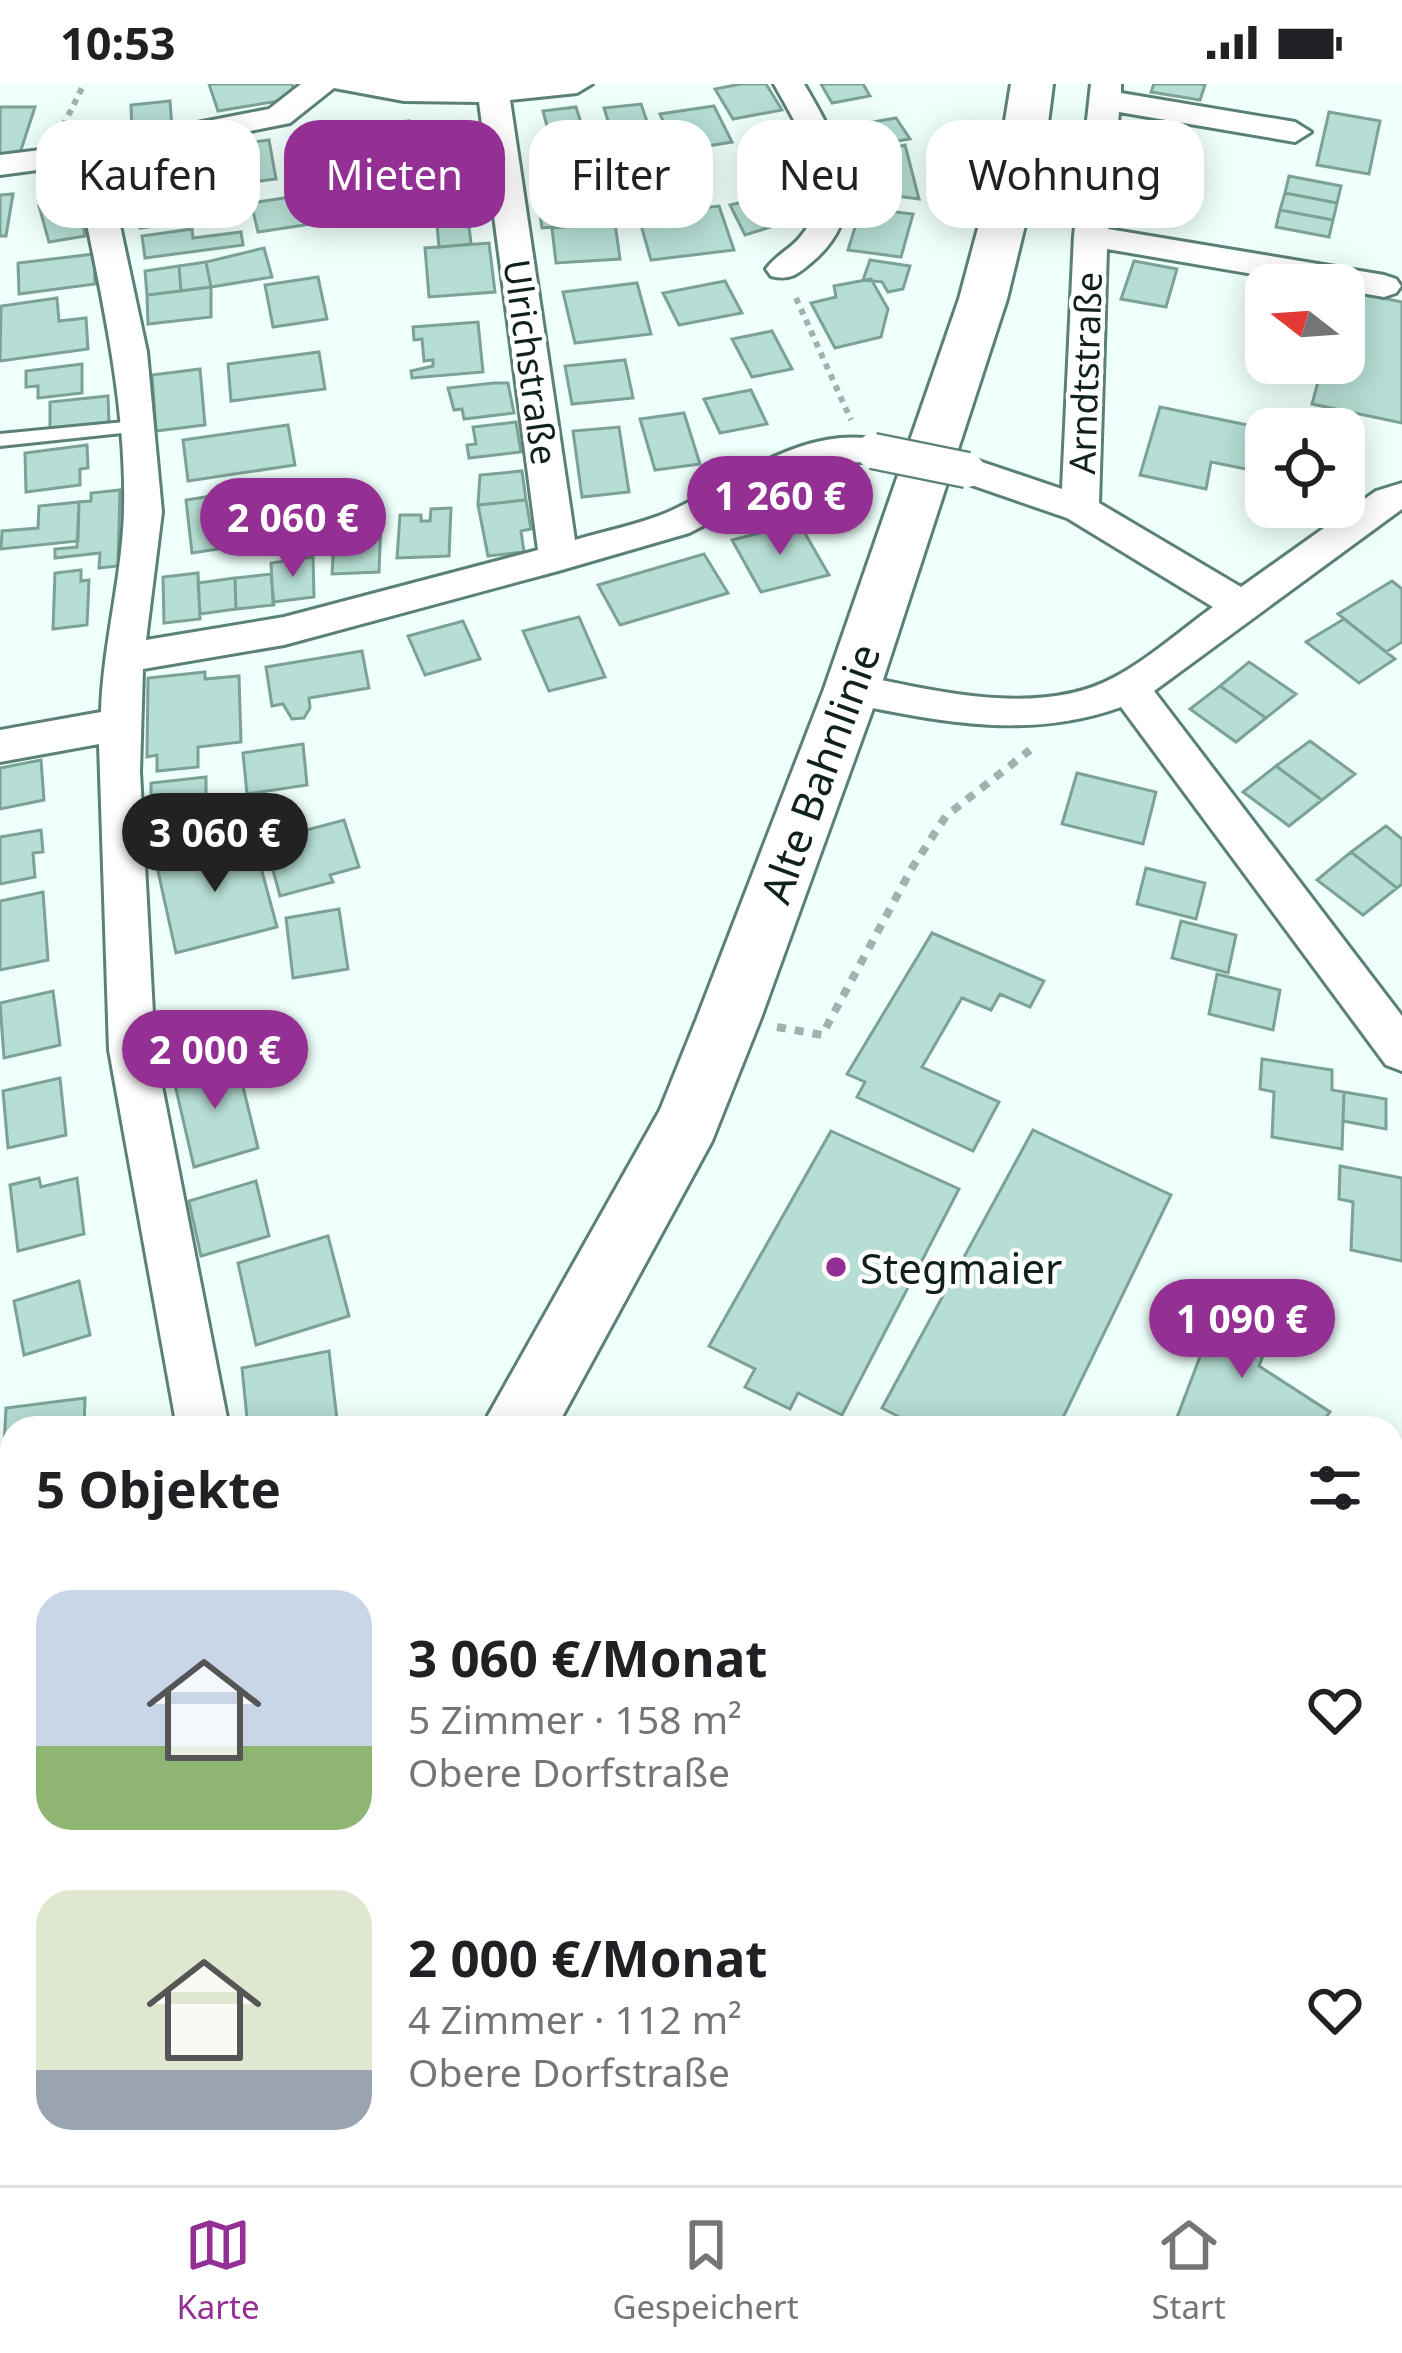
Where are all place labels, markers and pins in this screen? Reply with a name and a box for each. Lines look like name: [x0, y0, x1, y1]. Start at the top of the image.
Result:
pin: 1 260 €: [669, 456, 891, 558]
pin: 2 060 €: [182, 478, 404, 580]
pin: 3 060 €: [104, 793, 326, 895]
pin: 2 000 €: [104, 1010, 326, 1112]
place label: Stegmaier: [860, 1239, 1062, 1296]
marker: Stegmaier: [823, 1254, 849, 1280]
pin: 1 090 €: [1131, 1279, 1353, 1381]

